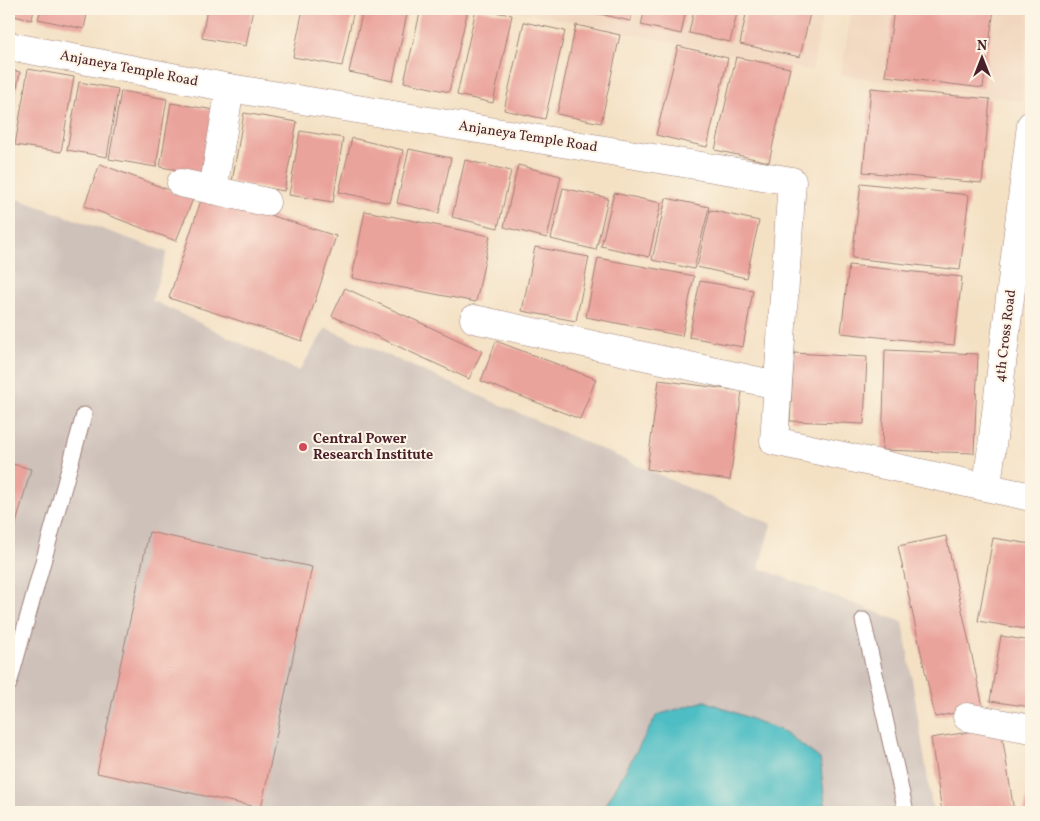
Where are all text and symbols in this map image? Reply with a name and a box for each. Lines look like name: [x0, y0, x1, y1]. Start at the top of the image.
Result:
north arrow: [958, 32, 1008, 82]
text: N: [977, 37, 987, 56]
street label: Anjaneya Temple Road: [58, 46, 200, 92]
street label: Anjaneya Temple Road: [457, 117, 599, 157]
street label: 4th Cross Road: [991, 288, 1021, 383]
place label: Central Power Research Institute: [313, 430, 433, 465]
marker: Central Power Research Institute: [297, 441, 309, 453]

